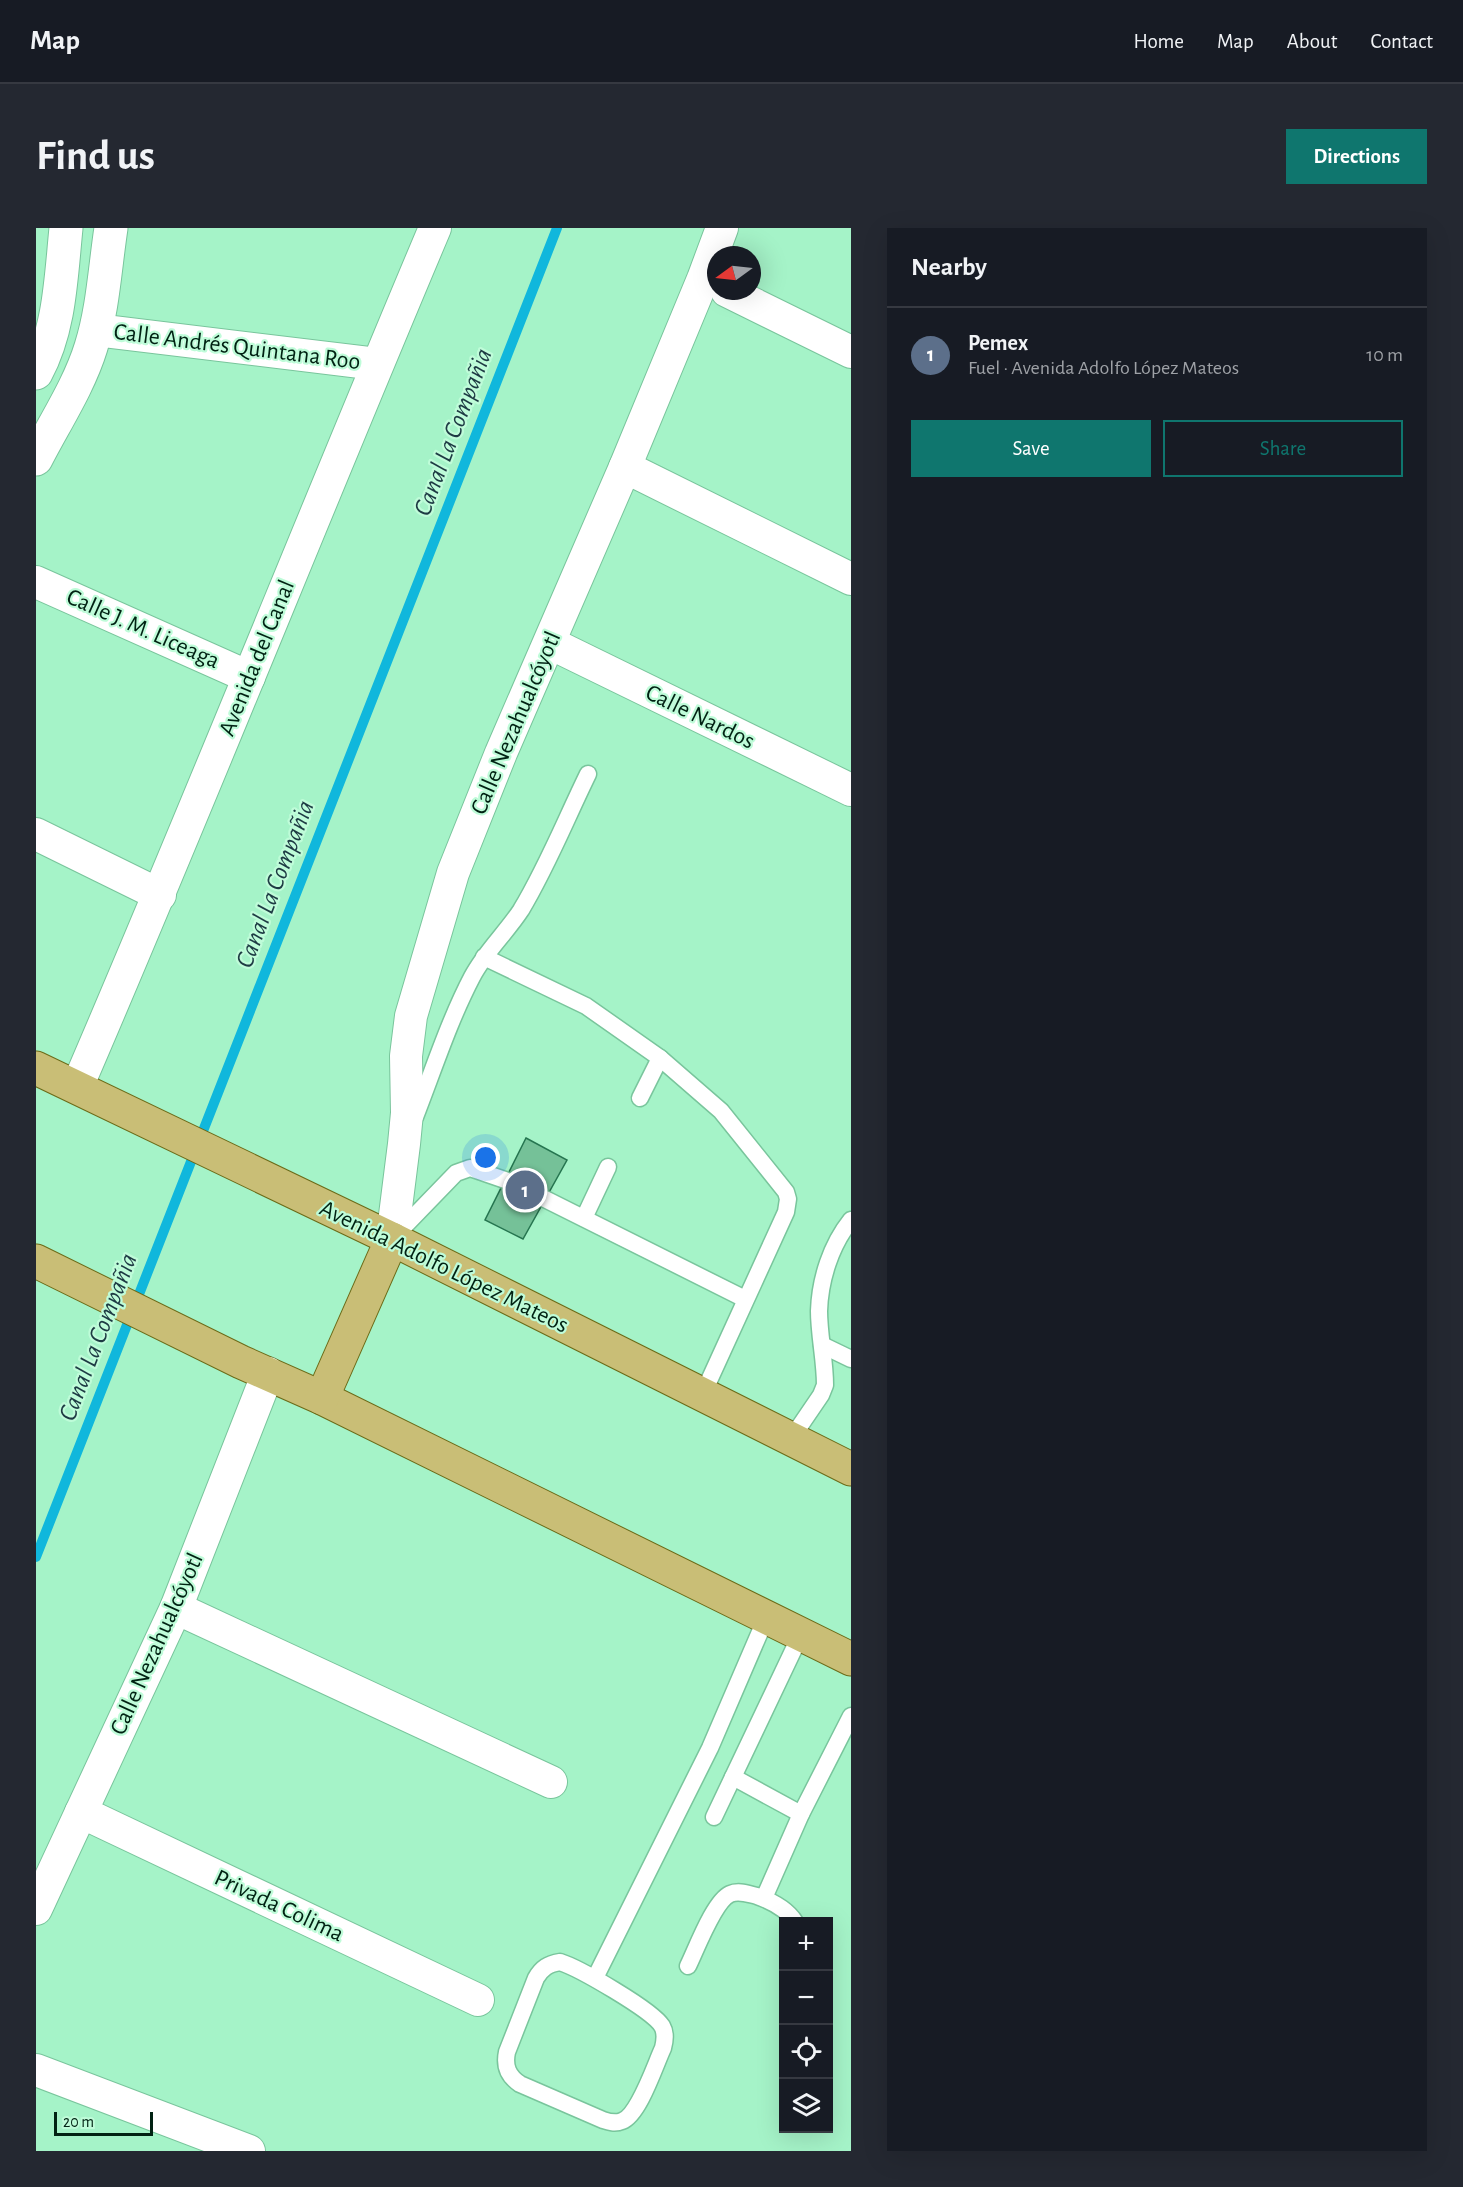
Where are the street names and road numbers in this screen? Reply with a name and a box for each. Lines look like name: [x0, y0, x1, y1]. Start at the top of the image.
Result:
street label: Calle Andrés Quintana Roo: [112, 320, 362, 374]
street label: Avenida del Canal: [215, 577, 299, 739]
street label: Calle J. M. Liceaga: [63, 585, 223, 673]
street label: Calle Nezahualcóyotl: [467, 628, 565, 818]
street label: Calle Nardos: [642, 680, 758, 754]
street label: Avenida Adolfo López Mateos: [316, 1196, 572, 1338]
street label: Calle Nezahualcóyotl: [106, 1550, 208, 1738]
street label: Privada Colima: [211, 1866, 347, 1946]

